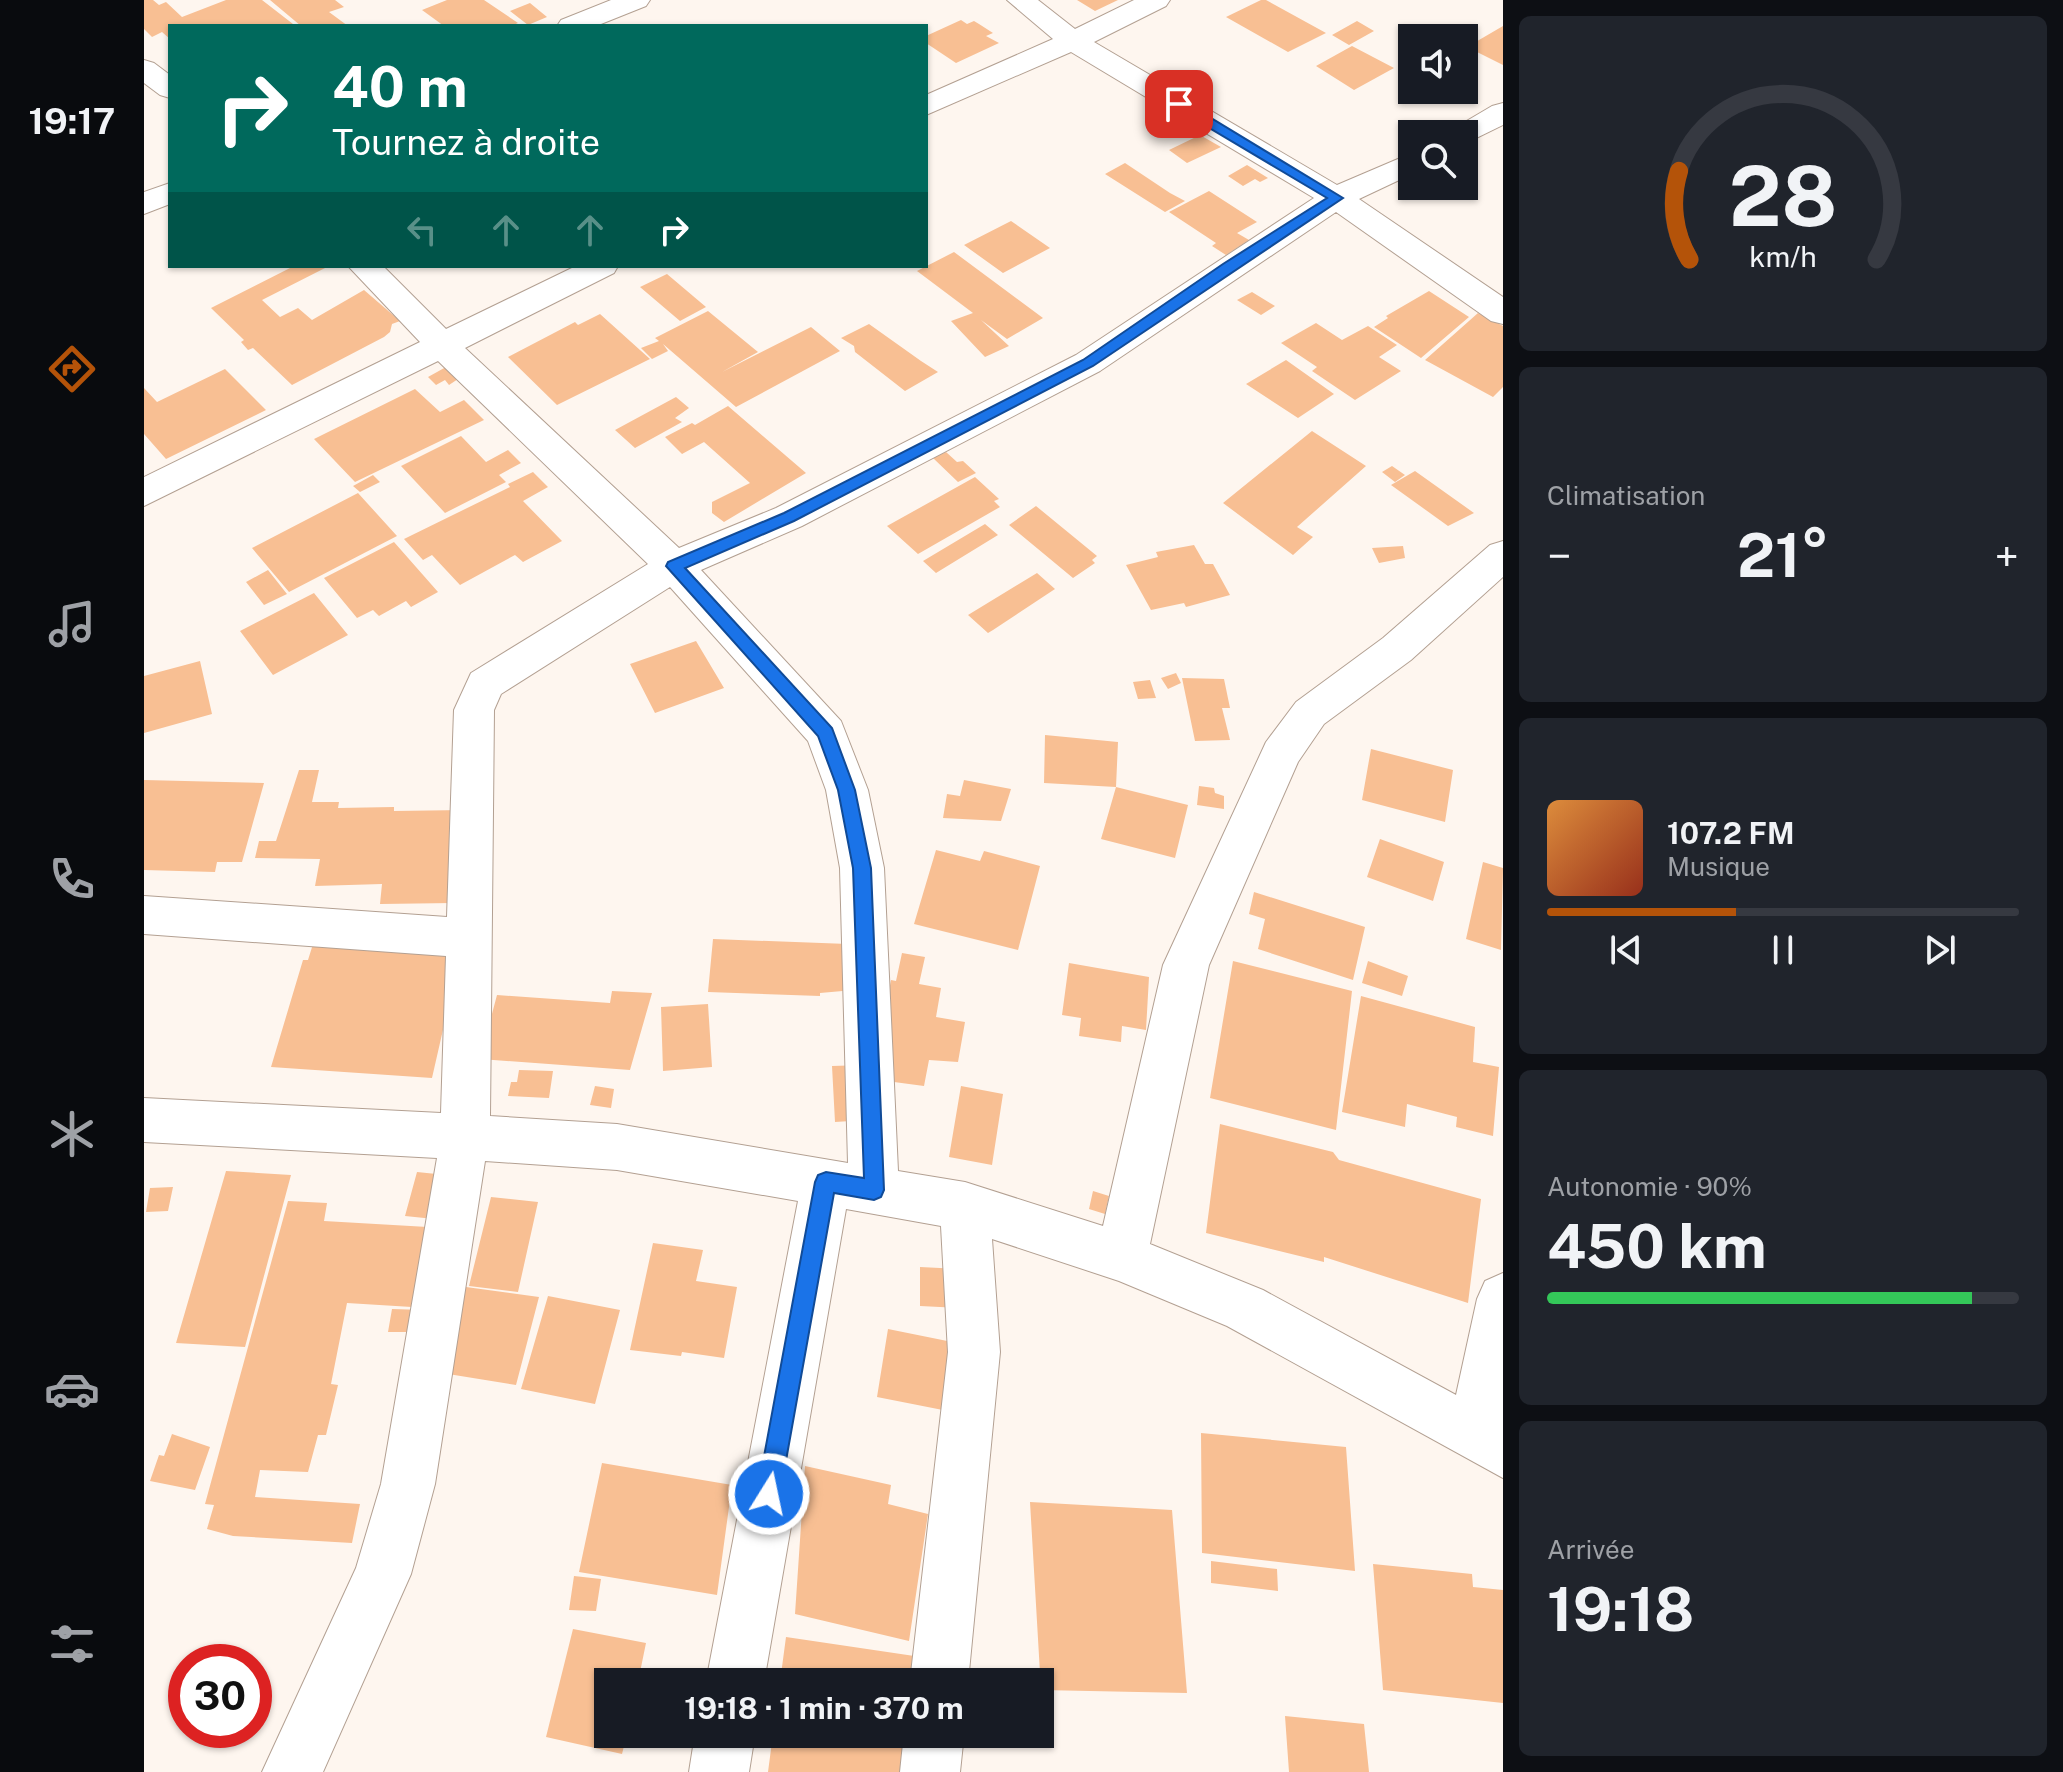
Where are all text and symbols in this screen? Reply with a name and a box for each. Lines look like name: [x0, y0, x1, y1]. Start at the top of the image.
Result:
map controls: [1398, 24, 1478, 200]
button: sound: [1398, 24, 1478, 104]
text: 40 m: [332, 54, 468, 120]
icon: right: [200, 56, 304, 160]
pin: [1145, 70, 1213, 138]
icon: arrive: [1157, 82, 1201, 126]
text: 19:17: [29, 100, 115, 142]
button: search: [1398, 120, 1478, 200]
text: Tournez à droite: [332, 121, 600, 163]
text: 28: [1729, 146, 1837, 244]
icon: left: [400, 208, 444, 252]
icon: ahead: [484, 208, 528, 252]
icon: ahead: [568, 208, 612, 252]
icon: right: [652, 208, 696, 252]
text: km/h: [1749, 240, 1817, 273]
icon: directions: [44, 341, 100, 397]
text: Climatisation: [1547, 480, 1705, 511]
text: 21°: [1737, 520, 1829, 591]
text: −: [1547, 530, 1571, 582]
text: +: [1995, 530, 2019, 582]
icon: music: [44, 596, 100, 652]
text: 107.2 FM: [1667, 815, 1794, 851]
icon: phone: [44, 851, 100, 907]
text: Musique: [1667, 851, 1770, 882]
icon: previous: [1604, 928, 1648, 972]
icon: pause: [1761, 928, 1805, 972]
icon: next: [1918, 928, 1962, 972]
icon: climate: [44, 1106, 100, 1162]
text: Autonomie · 90%: [1547, 1171, 1752, 1202]
text: 450 km: [1547, 1211, 1767, 1282]
icon: car: [44, 1361, 100, 1417]
position arrow: [727, 1452, 811, 1536]
text: Arrivée: [1547, 1534, 1635, 1565]
text: 19:18: [1547, 1574, 1694, 1645]
icon: filters: [44, 1616, 100, 1672]
speed limit sign: 30: [168, 1644, 272, 1748]
text: 19:18 · 1 min · 370 m: [684, 1690, 964, 1726]

